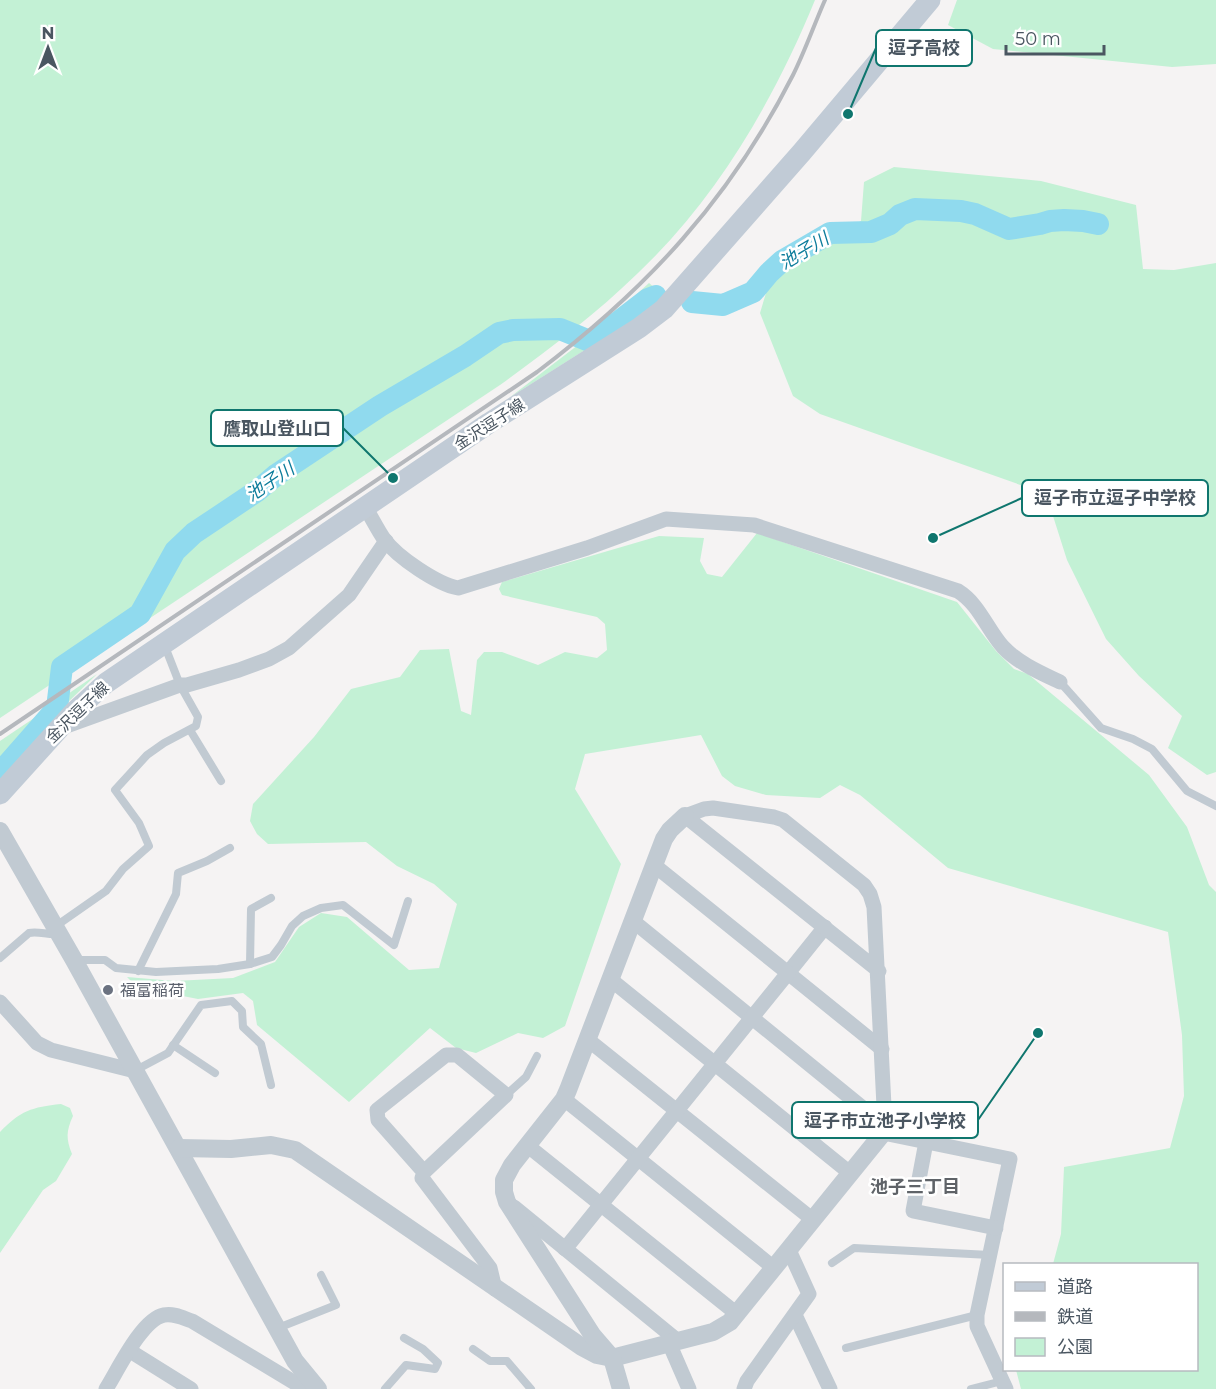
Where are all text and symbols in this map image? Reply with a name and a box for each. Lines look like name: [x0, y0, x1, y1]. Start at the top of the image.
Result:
north arrow: [18, 18, 78, 78]
scale bar: [1006, 18, 1104, 56]
text: N: [42, 24, 54, 43]
text: 50 m: [1015, 28, 1061, 50]
callout: 逗子高校: [876, 30, 972, 66]
text: 逗子高校: [888, 37, 960, 59]
water label: 池子川: [775, 227, 835, 274]
street label: 金沢逗子線: [451, 395, 528, 454]
callout: 鷹取山登山口: [211, 410, 343, 446]
text: 鷹取山登山口: [223, 418, 331, 440]
water label: 池子川: [241, 457, 300, 506]
callout: 逗子市立逗子中学校: [1022, 480, 1208, 516]
text: 逗子市立逗子中学校: [1034, 487, 1196, 509]
street label: 金沢逗子線: [42, 678, 113, 747]
place label: 福富稲荷: [120, 981, 184, 1000]
marker: 福富稲荷: [101, 983, 115, 997]
callout: 逗子市立池子小学校: [792, 1102, 978, 1138]
text: 逗子市立池子小学校: [804, 1110, 966, 1132]
district label: 池子三丁目: [870, 1176, 960, 1198]
legend: [1003, 1263, 1198, 1371]
text: 道路: [1057, 1276, 1093, 1298]
text: 鉄道: [1057, 1306, 1093, 1328]
text: 公園: [1057, 1336, 1093, 1358]

